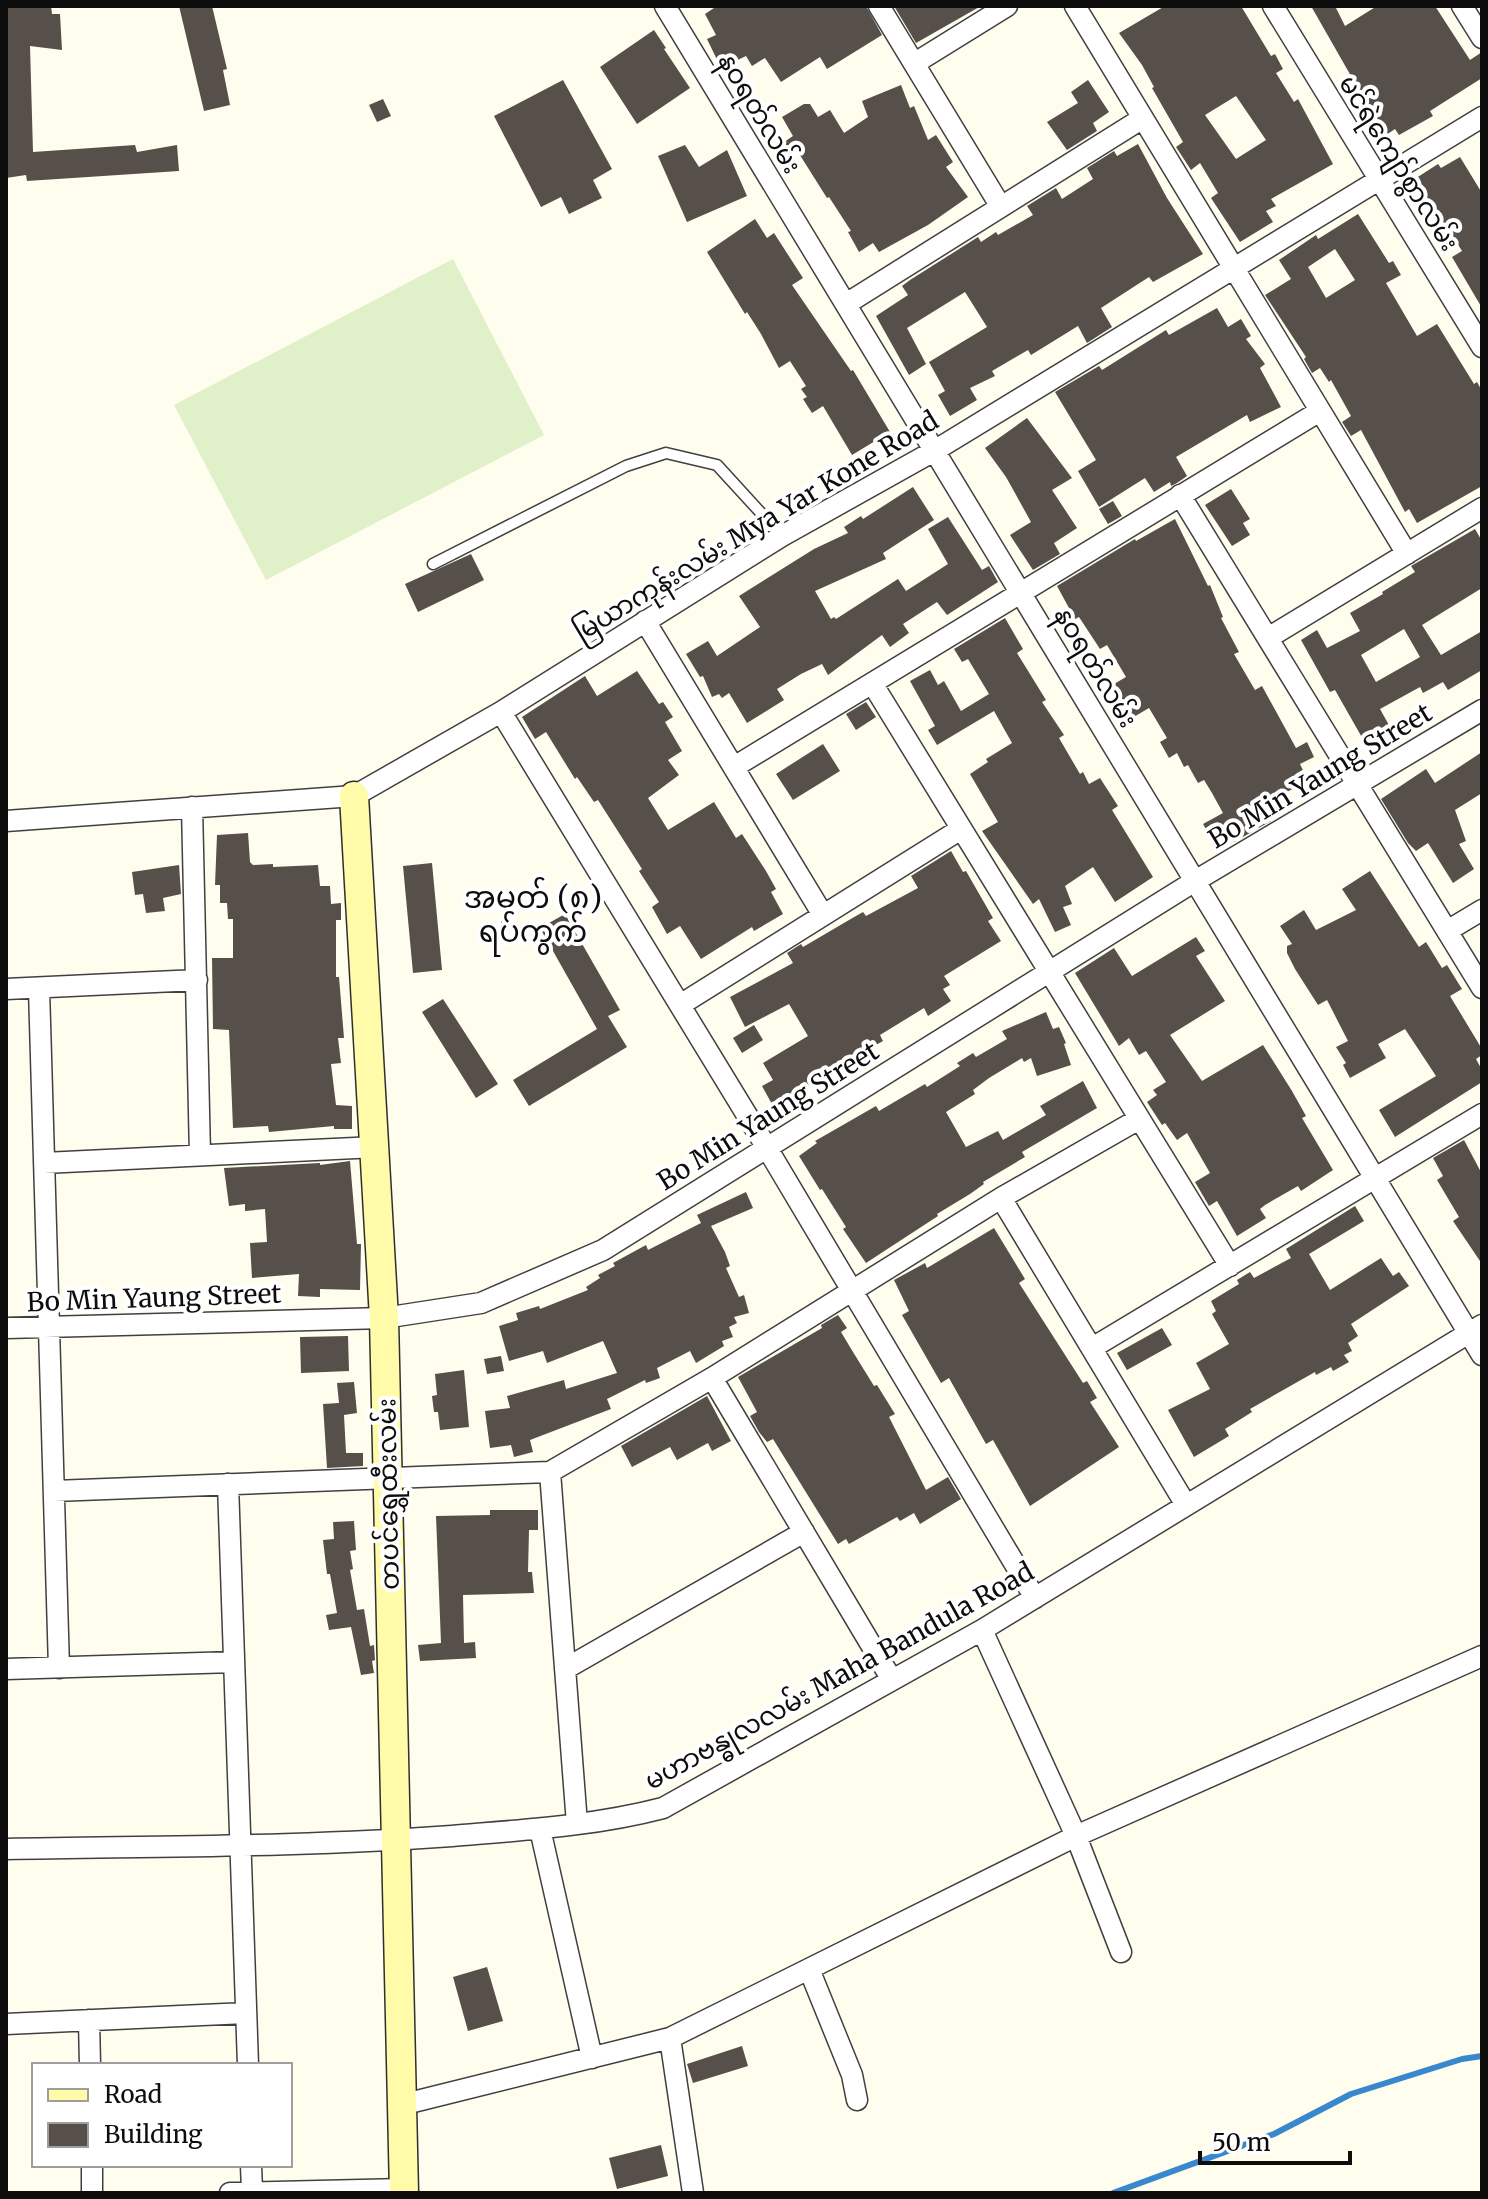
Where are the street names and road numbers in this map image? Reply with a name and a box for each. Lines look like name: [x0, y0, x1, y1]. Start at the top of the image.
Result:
street label: နဝရတ်လမ်း: [707, 46, 809, 182]
street label: မင်ရဲကျော်စွာလမ်း: [1328, 69, 1467, 260]
street label: မြယာကုန်းလမ်း Mya Yar Kone Road: [567, 403, 947, 652]
street label: နဝရတ်လမ်း: [1043, 600, 1145, 736]
street label: Bo Min Yaung Street: [1202, 696, 1437, 855]
street label: Bo Min Yaung Street: [651, 1034, 885, 1197]
street label: Bo Min Yaung Street: [26, 1277, 282, 1318]
street label: တပင်ရွှေထီးလမ်း: [369, 1398, 411, 1590]
street label: မဟာဗန္ဓုလလမ်း Maha Bandula Road: [638, 1554, 1042, 1802]

